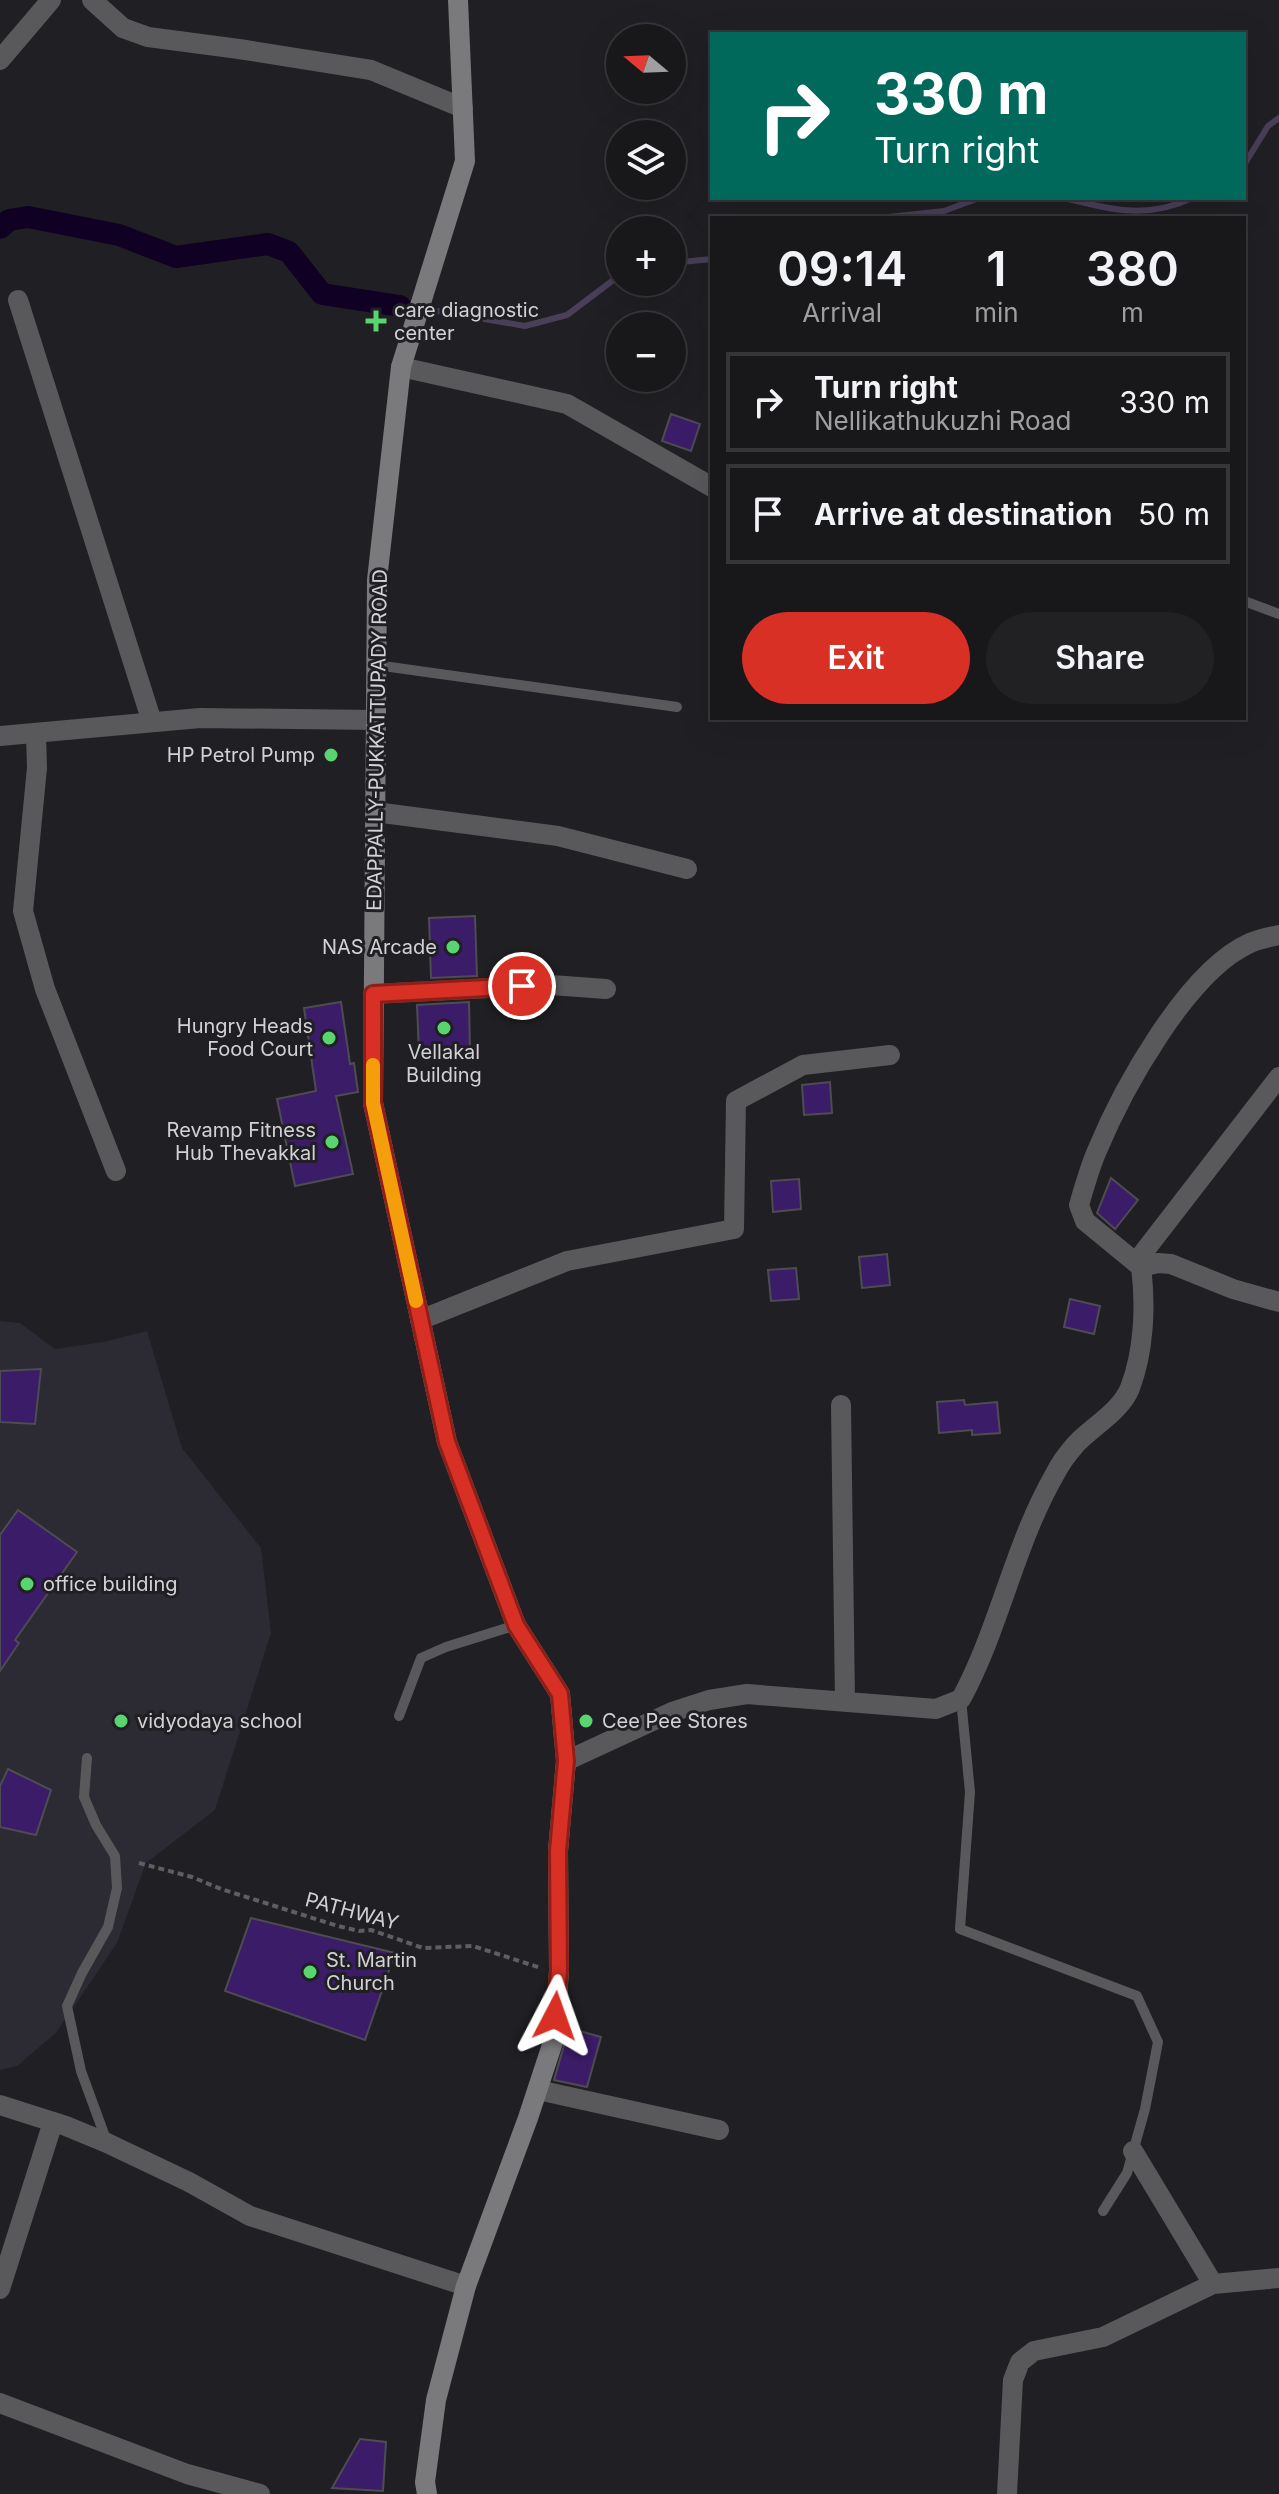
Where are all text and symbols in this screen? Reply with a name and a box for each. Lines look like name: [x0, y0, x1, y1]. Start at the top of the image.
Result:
north arrow: [606, 24, 686, 104]
map controls: [606, 24, 686, 392]
text: 330 m: [874, 60, 1048, 128]
icon: right: [742, 64, 846, 168]
button: layers: [606, 120, 686, 200]
text: Turn right: [874, 128, 1039, 172]
button: +: [606, 216, 686, 296]
text: 09:14: [777, 239, 907, 298]
text: 1: [986, 239, 1007, 298]
text: 380: [1086, 239, 1179, 298]
text: Arrival: [802, 297, 882, 328]
text: min: [974, 297, 1019, 328]
text: m: [1121, 297, 1144, 328]
place label: care diagnostic center: [394, 298, 539, 345]
marker: care diagnostic center: [365, 310, 387, 332]
button: −: [606, 312, 686, 392]
text: Turn right: [814, 369, 958, 405]
icon: right: [746, 380, 790, 424]
text: 330 m: [1119, 384, 1210, 420]
text: Nellikathukuzhi Road: [814, 405, 1071, 436]
icon: arrive: [746, 492, 790, 536]
text: Arrive at destination: [814, 496, 1112, 532]
text: 50 m: [1138, 496, 1210, 532]
street label: EDAPPALLY-PUKKATTUPADY ROAD: [362, 569, 392, 911]
button: Exit: [742, 612, 970, 704]
button: Share: [986, 612, 1214, 704]
place label: HP Petrol Pump: [167, 743, 315, 767]
marker: HP Petrol Pump: [322, 746, 340, 764]
place label: NAS Arcade: [322, 935, 437, 959]
marker: NAS Arcade: [444, 938, 462, 956]
pin: [488, 952, 556, 1020]
icon: arrive: [500, 964, 544, 1008]
place label: Hungry Heads Food Court: [177, 1014, 313, 1061]
marker: Vellakal Building: [435, 1019, 453, 1037]
marker: Hungry Heads Food Court: [320, 1029, 338, 1047]
place label: Vellakal Building: [406, 1040, 482, 1087]
place label: Revamp Fitness Hub Thevakkal: [167, 1118, 316, 1165]
marker: Revamp Fitness Hub Thevakkal: [323, 1133, 341, 1151]
place label: office building: [43, 1572, 178, 1596]
marker: office building: [18, 1575, 36, 1593]
place label: vidyodaya school: [137, 1709, 302, 1733]
place label: Cee Pee Stores: [602, 1709, 748, 1733]
marker: vidyodaya school: [112, 1712, 130, 1730]
marker: Cee Pee Stores: [577, 1712, 595, 1730]
street label: PATHWAY: [303, 1887, 402, 1935]
place label: St. Martin Church: [326, 1948, 417, 1995]
marker: St. Martin Church: [301, 1963, 319, 1981]
position arrow: [513, 1974, 597, 2058]

